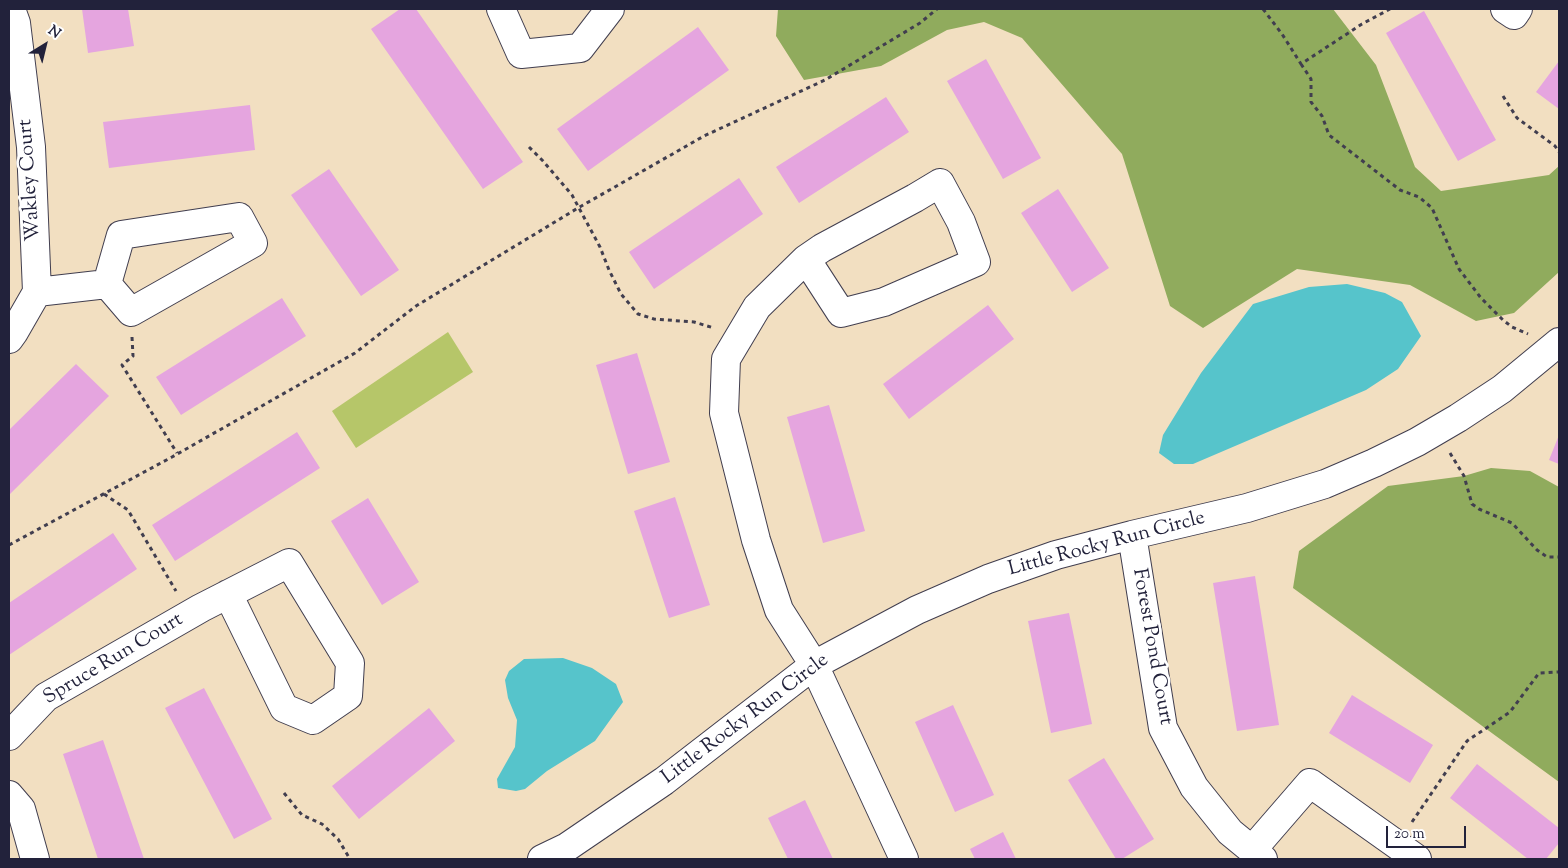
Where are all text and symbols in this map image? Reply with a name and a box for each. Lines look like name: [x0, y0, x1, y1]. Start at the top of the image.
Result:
north arrow: [20, 20, 70, 70]
text: N: [43, 21, 64, 44]
street label: Wakley Court: [15, 118, 47, 242]
street label: Little Rocky Run Circle: [1006, 507, 1208, 583]
street label: Forest Pond Court: [1125, 567, 1177, 727]
street label: Spruce Run Court: [40, 609, 188, 711]
street label: Little Rocky Run Circle: [658, 649, 834, 791]
scale bar: [1388, 816, 1468, 848]
text: 20 m: [1394, 824, 1425, 845]

